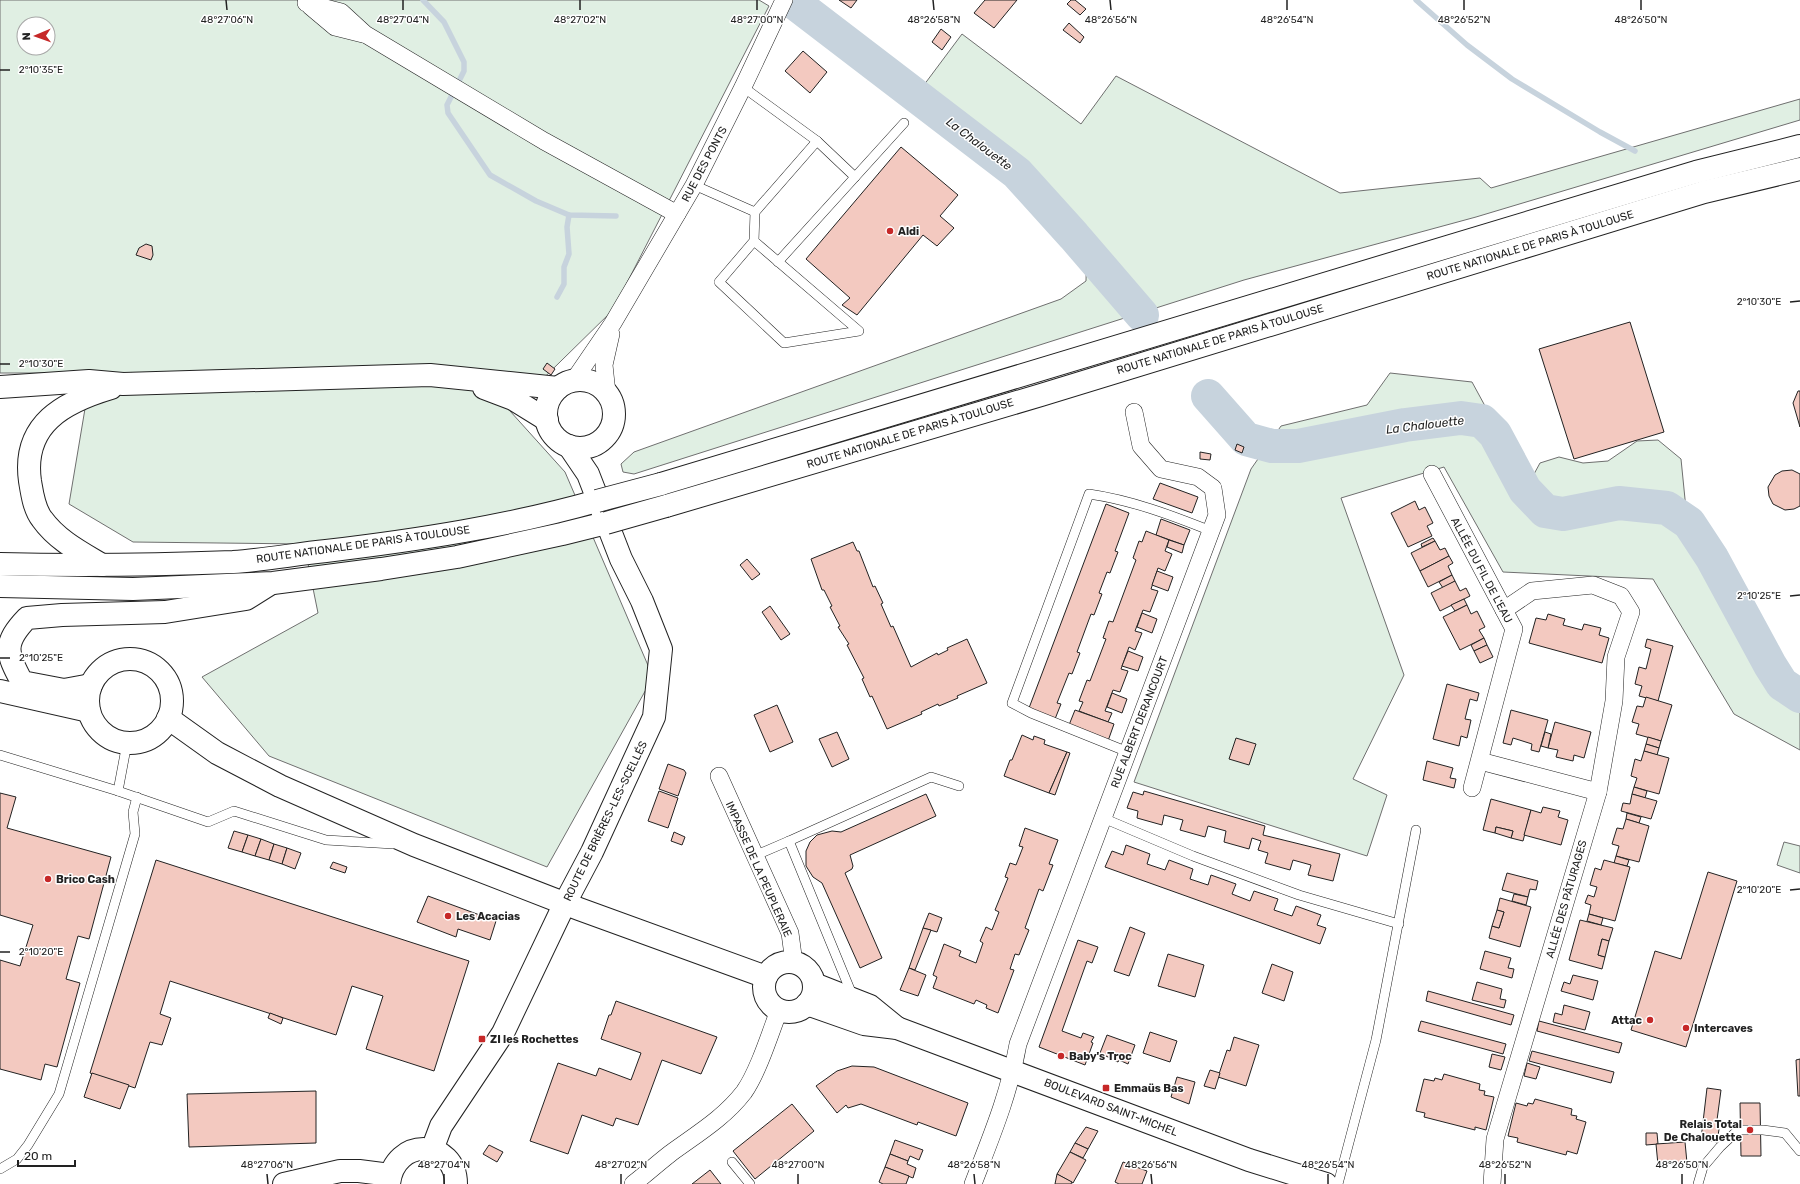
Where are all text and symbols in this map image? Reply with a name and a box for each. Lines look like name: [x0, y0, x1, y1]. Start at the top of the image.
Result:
text: 48°27'06"N: [201, 14, 253, 26]
text: 48°27'04"N: [377, 14, 429, 26]
text: 48°27'02"N: [554, 14, 606, 26]
text: 48°27'00"N: [730, 14, 784, 26]
text: 48°26'58"N: [907, 14, 961, 26]
text: 48°26'56"N: [1085, 14, 1137, 26]
text: 48°26'54"N: [1261, 14, 1313, 26]
text: 48°26'52"N: [1438, 14, 1490, 26]
text: 48°26'50"N: [1614, 14, 1668, 26]
north arrow: [16, 16, 56, 56]
text: N: [20, 32, 33, 41]
text: 2°10'35"E: [19, 64, 63, 76]
water label: La Chalouette: [943, 115, 1015, 173]
street label: RUE DES PONTS: [679, 124, 730, 204]
street label: ROUTE NATIONALE DE PARIS À TOULOUSE: [1425, 208, 1635, 283]
place label: Aldi: [898, 225, 919, 238]
marker: Aldi: [885, 226, 895, 236]
text: 2°10'30"E: [1737, 296, 1781, 308]
street label: ROUTE NATIONALE DE PARIS À TOULOUSE: [1115, 302, 1325, 377]
text: 2°10'30"E: [19, 358, 63, 370]
street label: ROUTE NATIONALE DE PARIS À TOULOUSE: [805, 396, 1015, 471]
water label: La Chalouette: [1385, 413, 1465, 437]
street label: ALLÉE DU FIL DE L'EAU: [1448, 515, 1515, 625]
street label: ROUTE NATIONALE DE PARIS À TOULOUSE: [255, 523, 471, 566]
text: 2°10'25"E: [1737, 590, 1781, 602]
text: 2°10'25"E: [19, 652, 63, 664]
street label: RUE ALBERT DERANCOURT: [1108, 654, 1171, 790]
street label: ROUTE DE BRIÈRES-LES-SCELLÉS: [561, 739, 650, 903]
street label: IMPASSE DE LA PEUPLERAIE: [723, 799, 795, 939]
street label: ALLÉE DES PÂTURAGES: [1543, 838, 1590, 960]
place label: Brico Cash: [56, 873, 115, 886]
marker: Brico Cash: [43, 874, 53, 884]
text: 2°10'20"E: [1737, 884, 1781, 896]
place label: Les Acacias: [456, 910, 520, 923]
marker: Les Acacias: [443, 911, 453, 921]
text: 2°10'20"E: [19, 946, 63, 958]
place label: Attac: [1611, 1014, 1643, 1027]
marker: Attac: [1645, 1015, 1655, 1025]
place label: Intercaves: [1694, 1022, 1753, 1035]
marker: Intercaves: [1681, 1023, 1691, 1033]
place label: ZI les Rochettes: [490, 1033, 578, 1046]
marker: ZI les Rochettes: [477, 1034, 487, 1044]
place label: Baby's Troc: [1069, 1050, 1132, 1063]
marker: Baby's Troc: [1056, 1051, 1066, 1061]
street label: BOULEVARD SAINT-MICHEL: [1042, 1076, 1180, 1139]
place label: Emmaüs Bas: [1114, 1082, 1183, 1095]
marker: Emmaüs Bas: [1101, 1083, 1111, 1093]
place label: Relais Total De Chalouette: [1664, 1118, 1742, 1144]
marker: Relais Total De Chalouette: [1745, 1125, 1755, 1135]
scale bar: [18, 1142, 75, 1168]
text: 20 m: [24, 1149, 52, 1163]
text: 48°27'06"N: [241, 1159, 293, 1171]
text: 48°27'04"N: [418, 1159, 470, 1171]
text: 48°27'02"N: [595, 1159, 647, 1171]
text: 48°27'00"N: [771, 1159, 825, 1171]
text: 48°26'58"N: [947, 1159, 1001, 1171]
text: 48°26'56"N: [1125, 1159, 1177, 1171]
text: 48°26'54"N: [1302, 1159, 1354, 1171]
text: 48°26'52"N: [1479, 1159, 1531, 1171]
text: 48°26'50"N: [1655, 1159, 1709, 1171]

